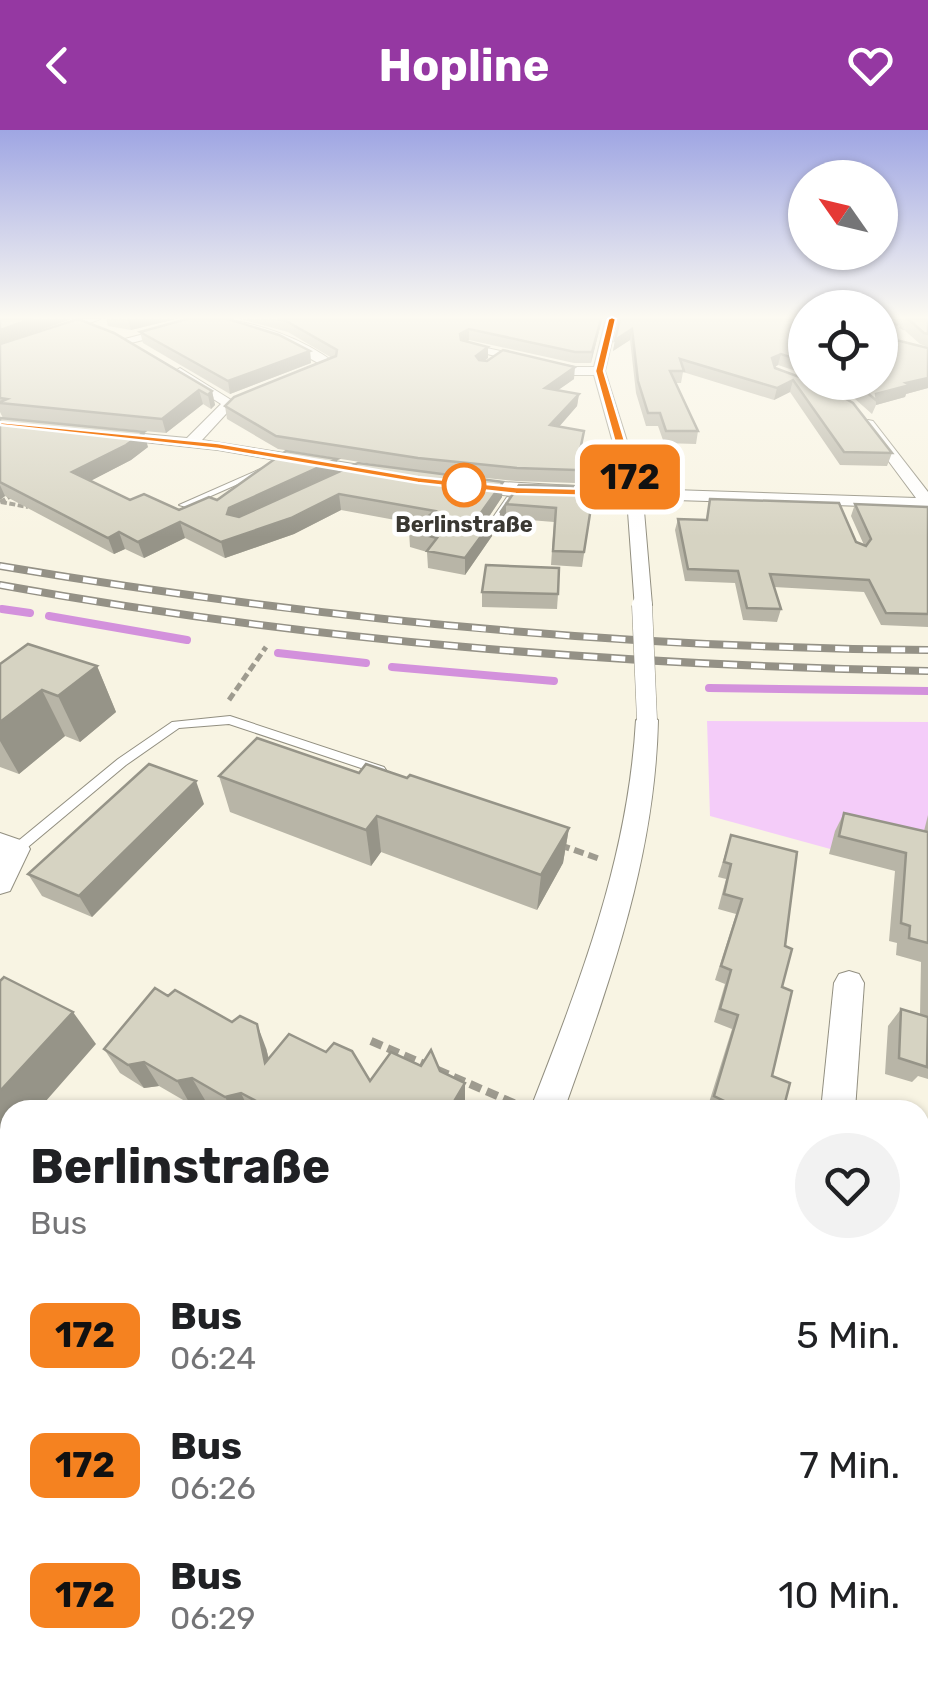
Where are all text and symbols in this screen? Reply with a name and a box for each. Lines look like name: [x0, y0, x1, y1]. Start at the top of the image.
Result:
icon: back: [30, 38, 85, 93]
icon: heart: [843, 38, 898, 93]
text: Hopline: [379, 39, 549, 92]
north arrow: [788, 160, 898, 270]
map controls: [788, 160, 898, 400]
button: locate: [788, 290, 898, 400]
line badge: 172: [572, 444, 688, 510]
text: 172: [600, 456, 660, 498]
marker: Berlinstraße: [443, 464, 485, 506]
place label: Berlinstraße: [395, 511, 533, 538]
button: heart: [795, 1133, 900, 1238]
text: Berlinstraße: [30, 1138, 330, 1195]
text: Bus: [30, 1204, 87, 1242]
text: Bus: [170, 1293, 242, 1339]
text: 5 Min.: [796, 1312, 900, 1358]
text: 172: [55, 1314, 115, 1356]
text: 06:24: [170, 1339, 256, 1377]
text: Bus: [170, 1423, 242, 1469]
text: 7 Min.: [799, 1442, 900, 1488]
text: 172: [55, 1444, 115, 1486]
text: 06:26: [170, 1469, 256, 1507]
text: Bus: [170, 1553, 242, 1599]
text: 10 Min.: [778, 1572, 900, 1618]
text: 172: [55, 1574, 115, 1616]
text: 06:29: [170, 1599, 256, 1637]

